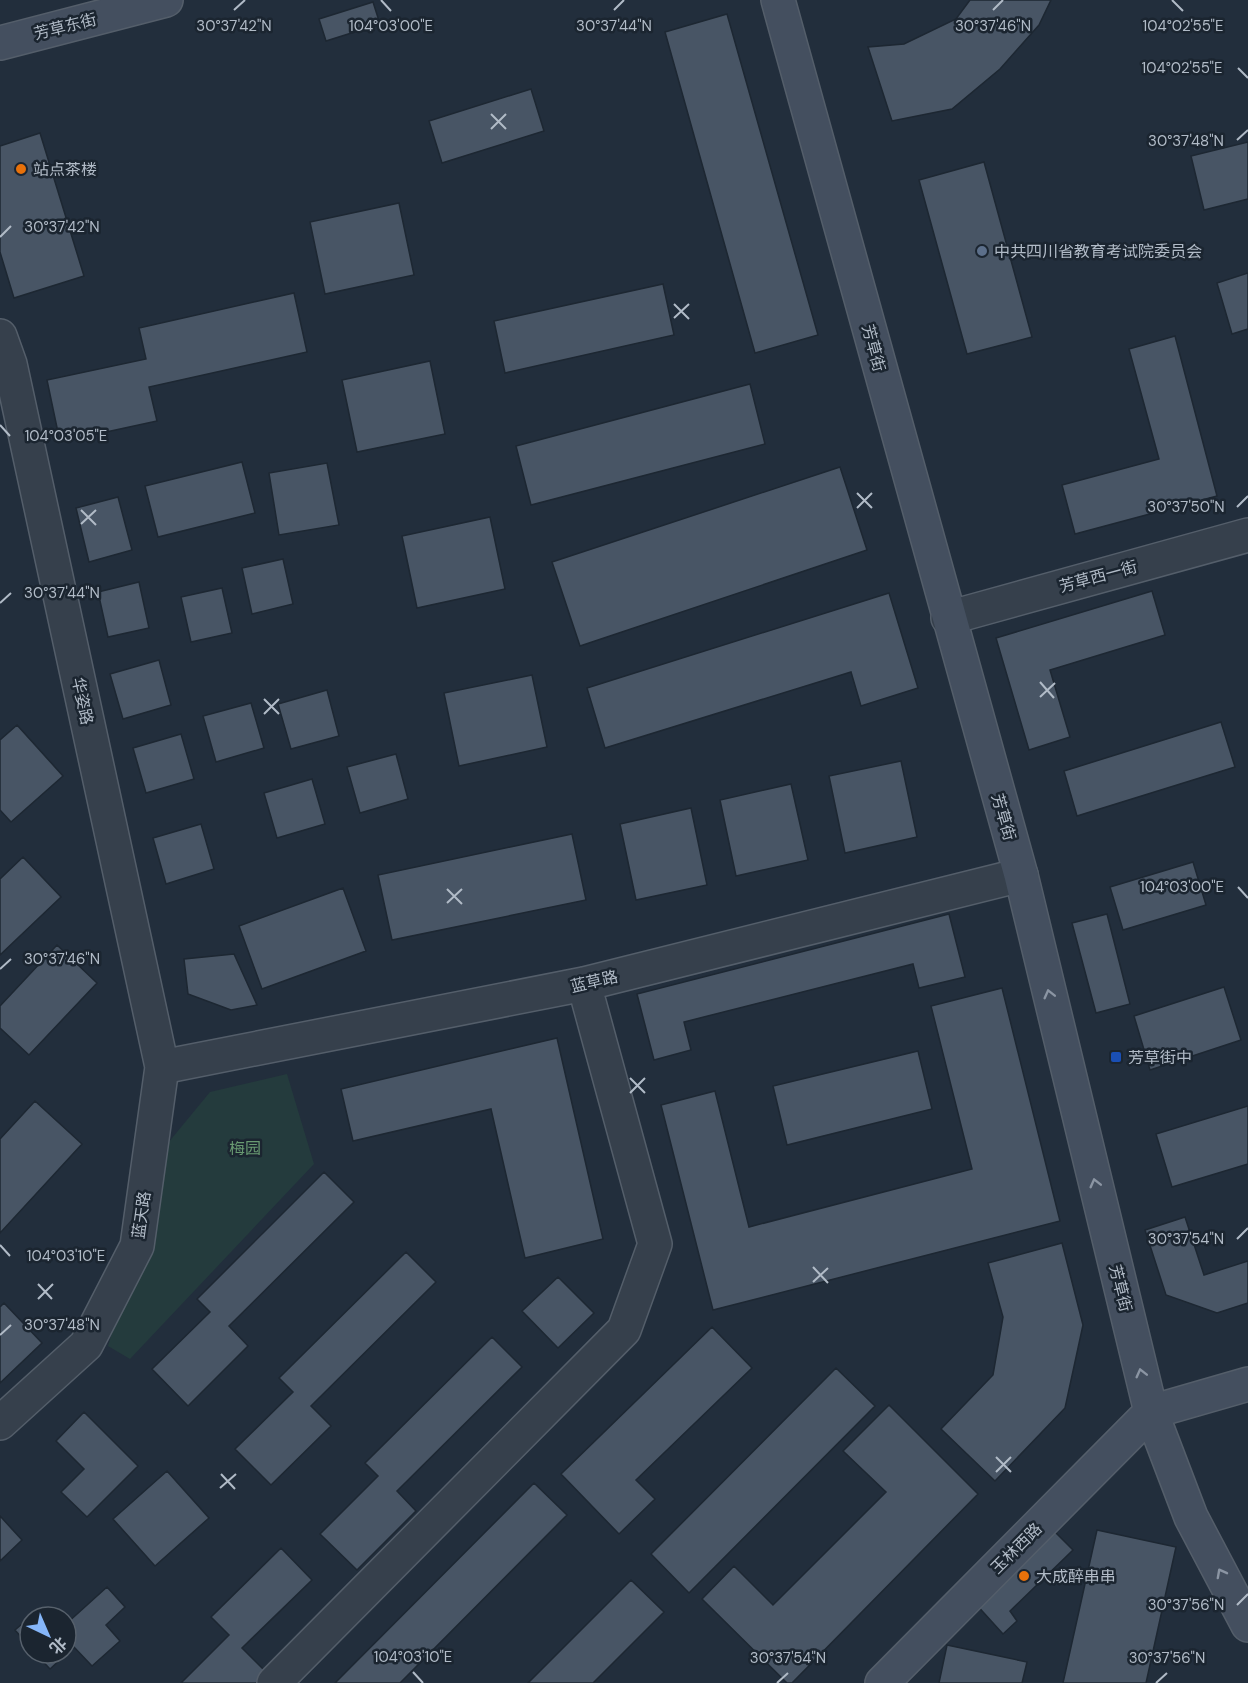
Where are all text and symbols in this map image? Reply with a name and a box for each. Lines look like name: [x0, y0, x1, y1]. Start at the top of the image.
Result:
street label: 芳草东街: [32, 9, 99, 44]
text: 30°37'42"N: [196, 16, 272, 36]
text: 104°03'00"E: [349, 16, 433, 36]
text: 30°37'44"N: [576, 16, 652, 36]
text: 30°37'46"N: [955, 16, 1031, 36]
text: 104°02'55"E: [1143, 16, 1223, 36]
text: 104°02'55"E: [1142, 58, 1222, 78]
text: 30°37'48"N: [1148, 131, 1224, 151]
place label: 站点茶楼: [33, 159, 97, 180]
marker: 站点茶楼: [14, 162, 28, 176]
text: 30°37'42"N: [24, 217, 100, 237]
place label: 中共四川省教育考试院委员会: [994, 241, 1202, 262]
marker: 中共四川省教育考试院委员会: [975, 244, 989, 258]
street label: 芳草街: [857, 322, 890, 374]
text: 104°03'05"E: [25, 426, 107, 446]
text: 30°37'50"N: [1147, 497, 1225, 517]
street label: 芳草西一街: [1057, 556, 1139, 597]
text: 30°37'44"N: [24, 583, 100, 603]
street label: 华姿路: [67, 675, 98, 727]
street label: 芳草街: [987, 791, 1020, 843]
text: 104°03'00"E: [1140, 877, 1224, 897]
text: 30°37'46"N: [24, 949, 100, 969]
street label: 蓝草路: [568, 966, 620, 997]
one-way arrow: [1044, 989, 1057, 999]
place label: 芳草街中: [1128, 1047, 1192, 1068]
marker: 芳草街中: [1109, 1050, 1123, 1064]
park label: 梅园: [229, 1138, 261, 1159]
one-way arrow: [1090, 1179, 1103, 1189]
street label: 蓝天路: [128, 1190, 155, 1240]
text: 30°37'54"N: [1148, 1229, 1224, 1249]
text: 104°03'10"E: [27, 1246, 105, 1266]
street label: 芳草街: [1105, 1262, 1137, 1314]
text: 30°37'48"N: [24, 1315, 100, 1335]
one-way arrow: [1136, 1368, 1149, 1378]
street label: 玉林西路: [986, 1518, 1046, 1578]
place label: 大成醉串串: [1036, 1566, 1116, 1587]
marker: 大成醉串串: [1017, 1569, 1031, 1583]
one-way arrow: [1217, 1569, 1228, 1579]
text: 30°37'56"N: [1148, 1595, 1224, 1615]
north arrow: [18, 1605, 78, 1665]
text: 北: [45, 1632, 71, 1659]
text: 104°03'10"E: [374, 1647, 452, 1667]
text: 30°37'54"N: [750, 1648, 826, 1668]
text: 30°37'56"N: [1129, 1648, 1205, 1668]

